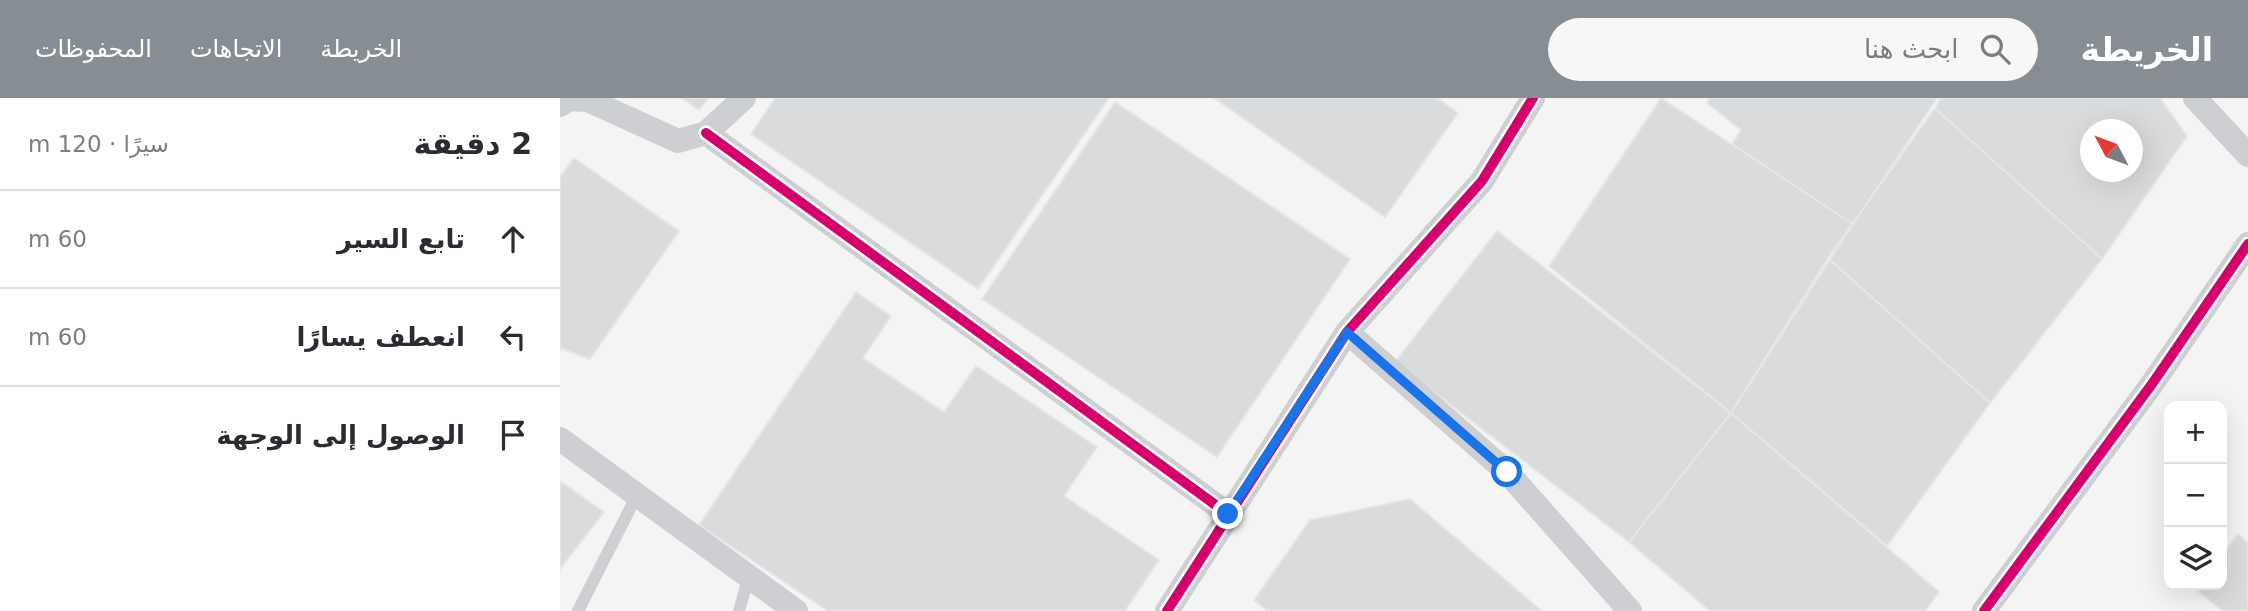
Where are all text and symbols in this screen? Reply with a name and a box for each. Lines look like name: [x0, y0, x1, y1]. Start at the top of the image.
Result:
search box: [1548, 18, 2038, 81]
icon: search: [1976, 30, 2014, 68]
text: الخريطة: [2080, 30, 2213, 69]
text: ابحث هنا: [1864, 34, 1958, 64]
text: المحفوظات: [35, 35, 152, 63]
text: الاتجاهات: [190, 35, 282, 63]
text: الخريطة: [320, 35, 402, 63]
north arrow: [2080, 119, 2143, 182]
text: 2 دقيقة: [414, 126, 532, 161]
text: سيرًا · 120 m: [28, 131, 169, 157]
icon: ahead: [494, 220, 532, 258]
text: تابع السير: [337, 224, 465, 254]
text: 60 m: [28, 226, 87, 252]
icon: left: [494, 318, 532, 356]
text: انعطف يسارًا: [296, 322, 465, 352]
text: 60 m: [28, 324, 87, 350]
map controls: [2164, 401, 2227, 590]
button: +: [2164, 401, 2227, 464]
icon: arrive: [494, 416, 532, 454]
text: الوصول إلى الوجهة: [216, 420, 465, 450]
route start: [1491, 456, 1522, 487]
button: −: [2164, 464, 2227, 527]
route end: [1212, 498, 1243, 529]
button: layers: [2164, 527, 2227, 590]

